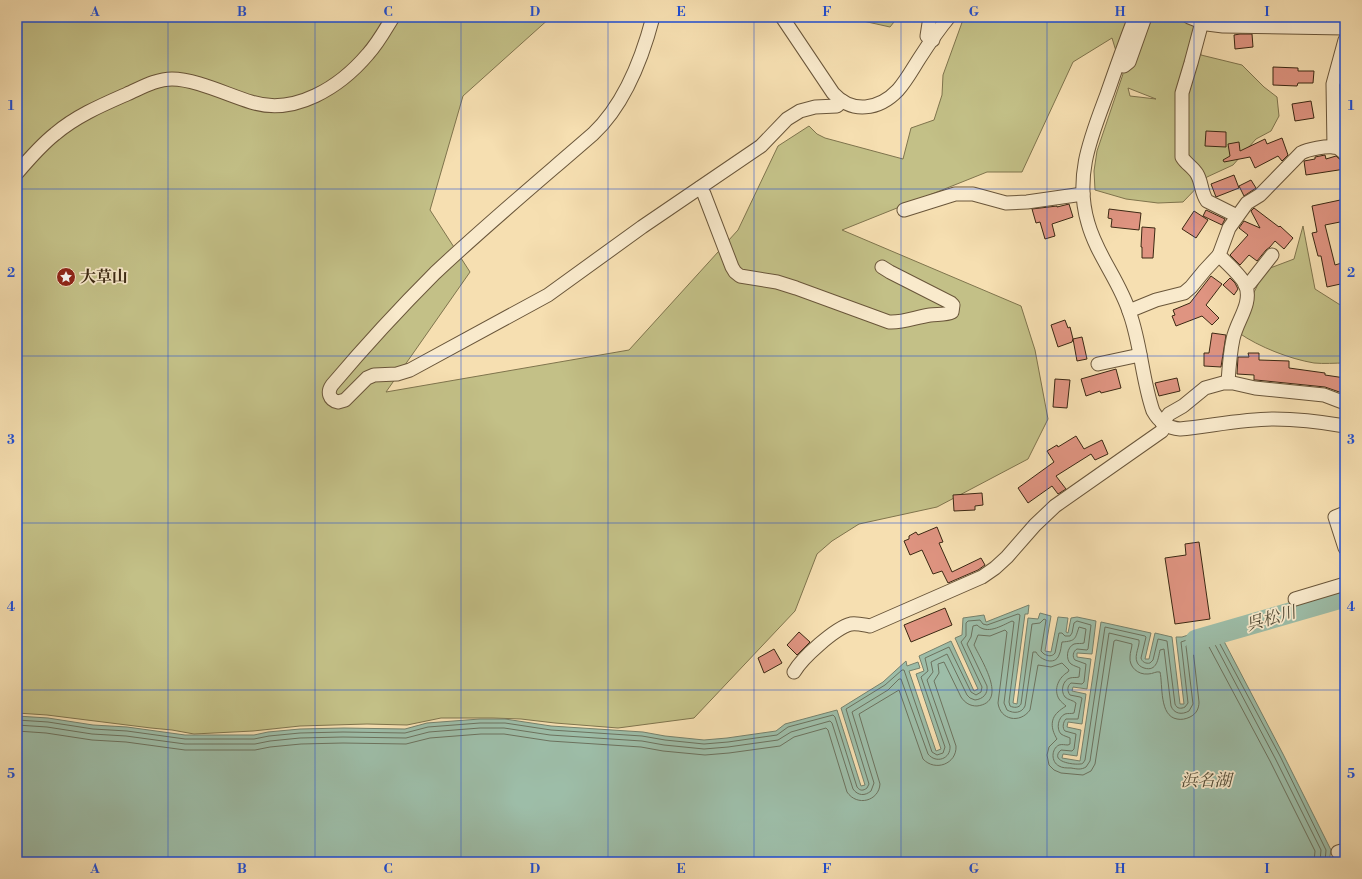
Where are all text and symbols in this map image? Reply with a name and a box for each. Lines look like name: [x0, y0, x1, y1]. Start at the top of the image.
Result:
text: A: [89, 4, 100, 20]
text: B: [237, 4, 247, 20]
text: C: [383, 4, 393, 20]
text: D: [530, 4, 540, 20]
text: E: [676, 4, 686, 20]
text: F: [822, 4, 832, 20]
text: G: [969, 4, 980, 20]
text: H: [1115, 4, 1126, 20]
text: I: [1264, 4, 1270, 20]
text: 1: [8, 98, 15, 114]
text: 1: [1348, 98, 1355, 114]
text: 2: [7, 265, 15, 281]
text: 2: [1347, 265, 1355, 281]
place icon: 大草山: [55, 266, 77, 288]
place label: 大草山: [80, 267, 128, 287]
text: 3: [7, 432, 15, 448]
text: 3: [1347, 432, 1355, 448]
text: 4: [7, 599, 16, 615]
text: 4: [1347, 599, 1356, 615]
water label: 呉松川: [1243, 601, 1300, 637]
text: 5: [7, 766, 15, 782]
text: 5: [1347, 766, 1355, 782]
water label: 浜名湖: [1181, 770, 1234, 792]
text: A: [89, 861, 100, 877]
text: B: [237, 861, 247, 877]
text: C: [383, 861, 393, 877]
text: D: [530, 861, 540, 877]
text: E: [676, 861, 686, 877]
text: F: [822, 861, 832, 877]
text: G: [969, 861, 980, 877]
text: H: [1115, 861, 1126, 877]
text: I: [1264, 861, 1270, 877]

